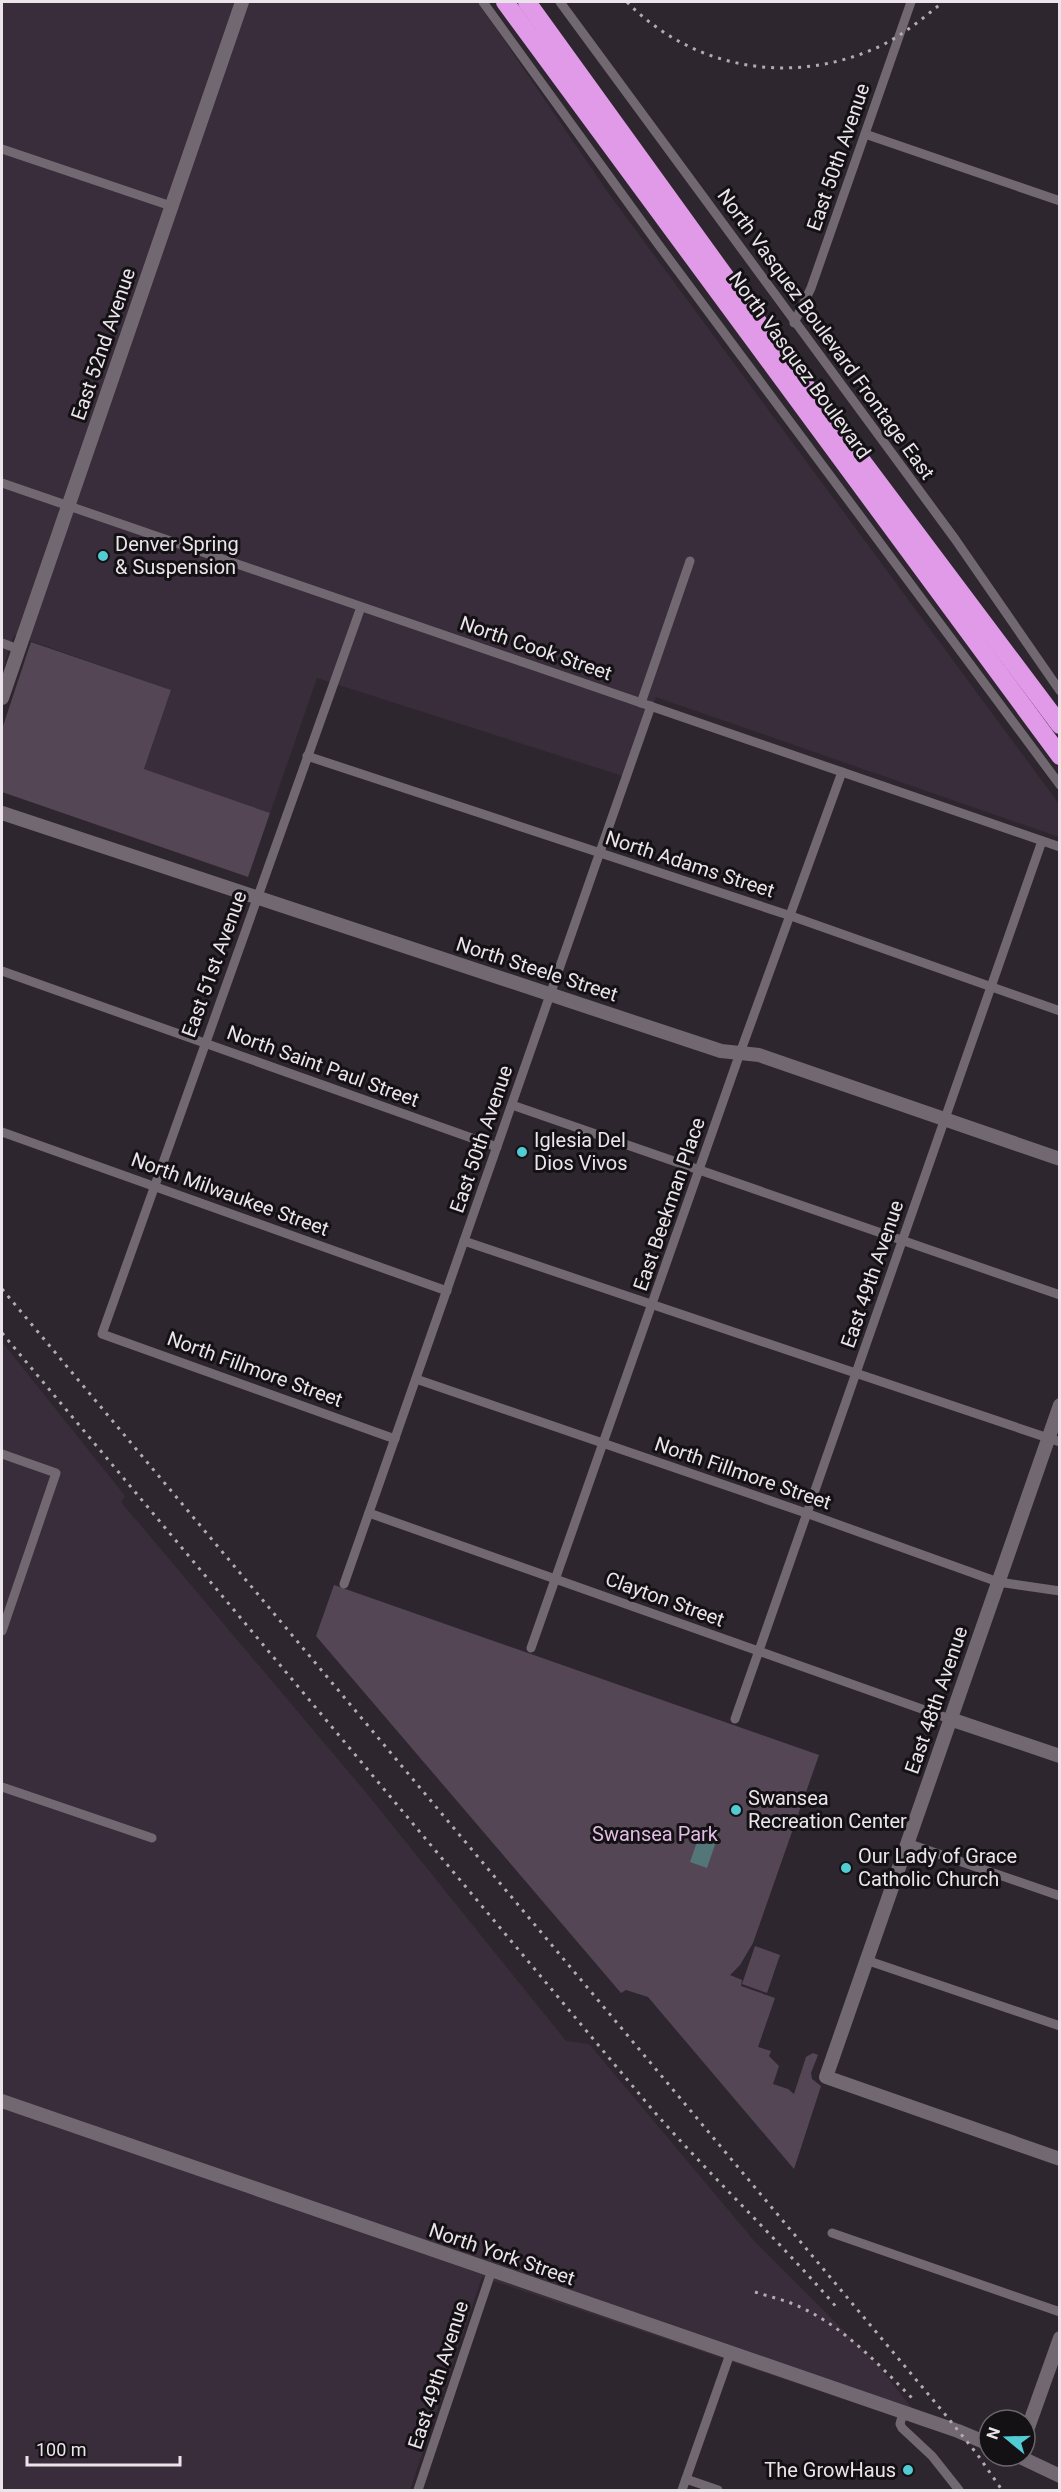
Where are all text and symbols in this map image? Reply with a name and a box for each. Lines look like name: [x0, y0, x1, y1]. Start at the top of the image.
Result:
street label: East 50th Avenue: [802, 80, 874, 234]
street label: North Vasquez Boulevard Frontage East: [712, 184, 940, 484]
street label: East 52nd Avenue: [66, 265, 140, 423]
street label: North Vasquez Boulevard: [724, 267, 876, 463]
place label: Denver Spring & Suspension: [115, 532, 239, 579]
marker: Denver Spring & Suspension: [96, 549, 110, 563]
street label: North Cook Street: [457, 611, 615, 685]
street label: North Adams Street: [602, 825, 778, 903]
street label: East 51st Avenue: [176, 888, 252, 1040]
street label: North Steele Street: [453, 932, 621, 1006]
street label: North Saint Paul Street: [224, 1020, 422, 1112]
street label: East 50th Avenue: [445, 1062, 517, 1216]
street label: East Beekman Place: [628, 1114, 710, 1294]
place label: Iglesia Del Dios Vivos: [534, 1128, 628, 1175]
marker: Iglesia Del Dios Vivos: [515, 1145, 529, 1159]
street label: North Milwaukee Street: [128, 1147, 332, 1241]
street label: East 49th Avenue: [836, 1197, 908, 1351]
street label: North Fillmore Street: [164, 1326, 346, 1412]
street label: North Fillmore Street: [652, 1432, 834, 1514]
street label: Clayton Street: [602, 1566, 728, 1632]
street label: East 48th Avenue: [900, 1623, 972, 1777]
place label: Swansea Recreation Center: [748, 1786, 907, 1833]
marker: Swansea Recreation Center: [729, 1803, 743, 1817]
park label: Swansea Park: [592, 1822, 719, 1846]
place label: Our Lady of Grace Catholic Church: [858, 1844, 1017, 1891]
marker: Our Lady of Grace Catholic Church: [839, 1861, 853, 1875]
street label: North York Street: [426, 2218, 578, 2290]
street label: East 49th Avenue: [403, 2298, 473, 2452]
north arrow: [977, 2408, 1037, 2468]
text: N: [982, 2425, 1004, 2442]
scale bar: [27, 2429, 180, 2467]
text: 100 m: [36, 2439, 87, 2460]
place label: The GrowHaus: [764, 2458, 896, 2482]
marker: The GrowHaus: [901, 2463, 915, 2477]

